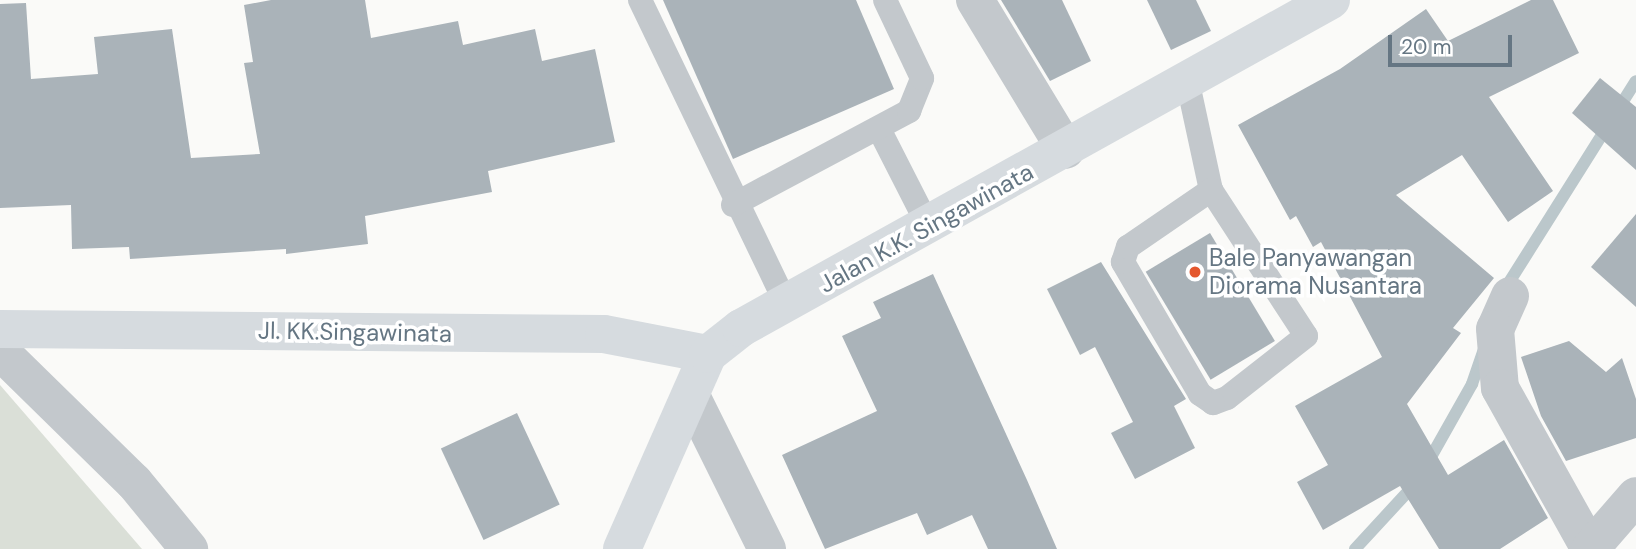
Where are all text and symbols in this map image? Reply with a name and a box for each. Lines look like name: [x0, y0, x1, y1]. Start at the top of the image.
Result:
scale bar: [1391, 21, 1515, 65]
text: 20 m: [1401, 33, 1452, 61]
street label: Jalan K.K. Singawinata: [814, 157, 1038, 299]
place label: Bale Panyawangan Diorama Nusantara: [1209, 244, 1422, 300]
marker: Bale Panyawangan Diorama Nusantara: [1187, 264, 1203, 280]
street label: Jl. KK.Singawinata: [258, 316, 452, 348]

